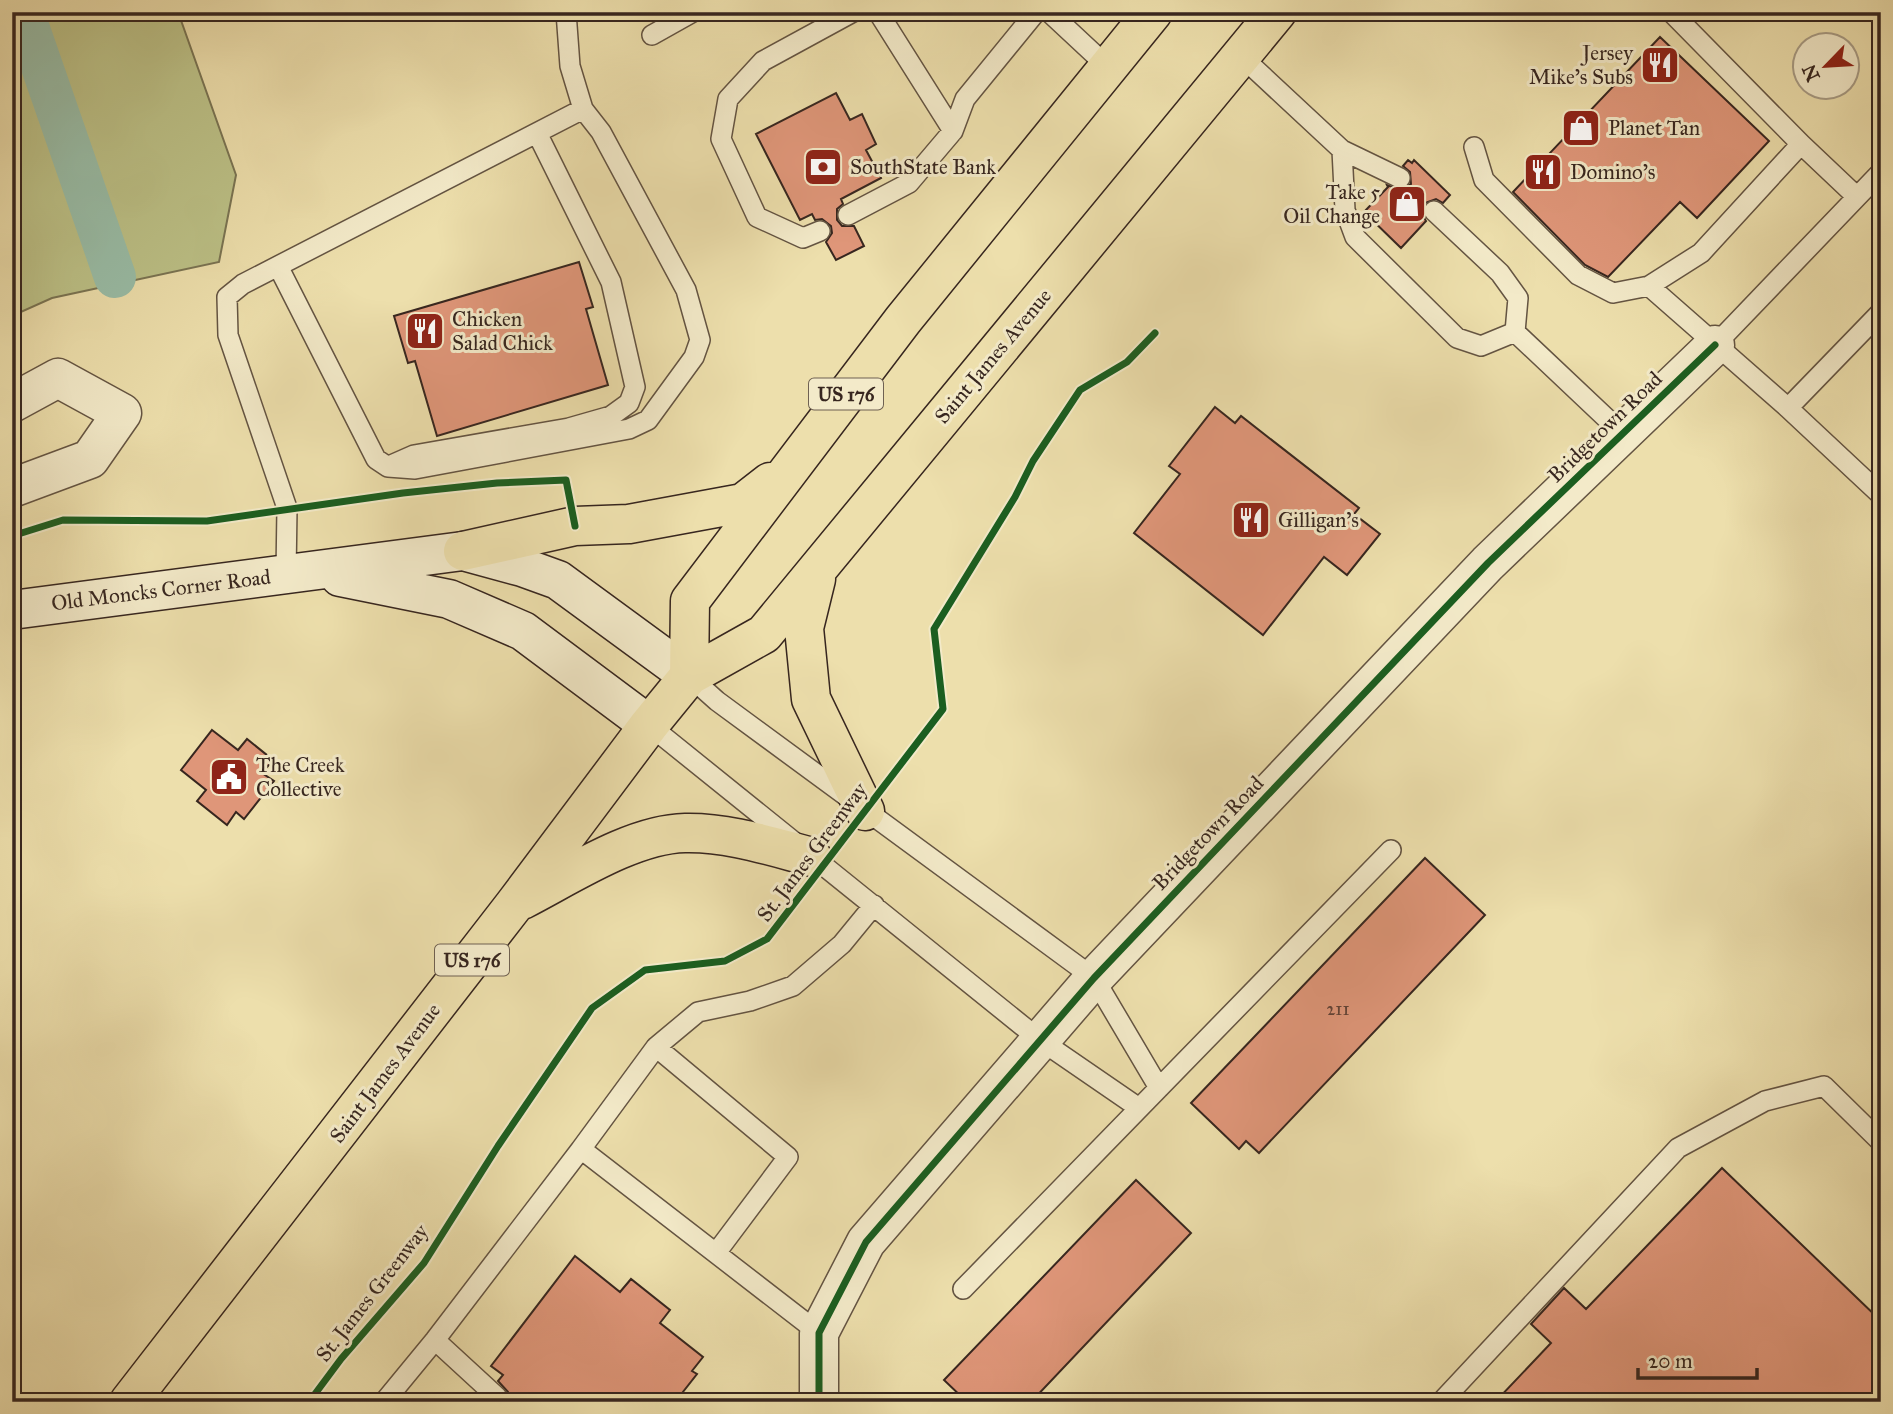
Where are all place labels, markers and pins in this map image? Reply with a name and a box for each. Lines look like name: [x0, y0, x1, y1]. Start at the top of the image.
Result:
place label: Jersey Mike's Subs: [1529, 40, 1634, 90]
restaurant icon: Jersey Mike's Subs: [1639, 44, 1681, 86]
shop icon: Planet Tan: [1560, 107, 1602, 149]
place label: Planet Tan: [1608, 115, 1700, 141]
bank icon: SouthState Bank: [802, 146, 844, 188]
restaurant icon: Domino's: [1522, 151, 1564, 193]
place label: SouthState Bank: [850, 154, 996, 180]
place label: Domino's: [1570, 159, 1656, 185]
place label: Take 5 Oil Change: [1283, 179, 1380, 229]
shop icon: Take 5 Oil Change: [1386, 183, 1428, 225]
place label: Chicken Salad Chick: [452, 306, 553, 356]
restaurant icon: Chicken Salad Chick: [404, 310, 446, 352]
restaurant icon: Gilligan's: [1230, 499, 1272, 541]
place label: Gilligan's: [1278, 507, 1359, 533]
place label: The Creek Collective: [256, 752, 345, 802]
public building icon: The Creek Collective: [208, 756, 250, 798]

